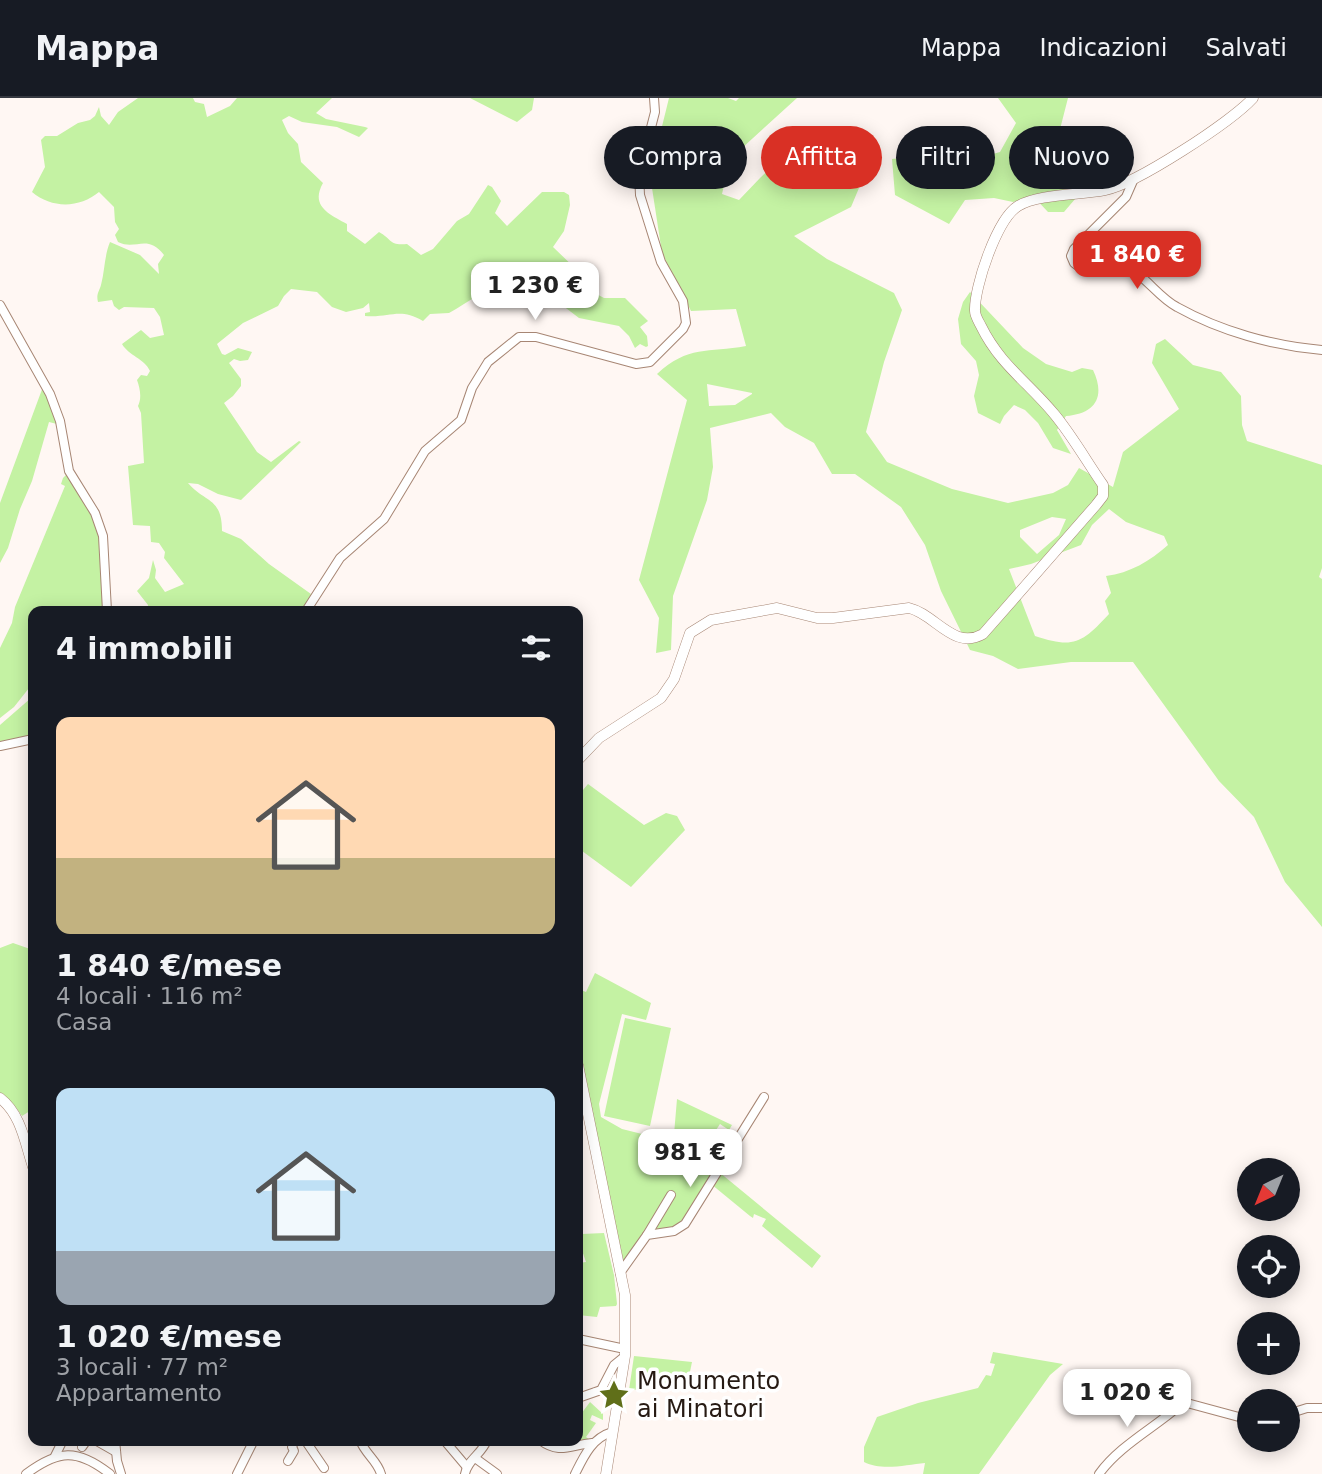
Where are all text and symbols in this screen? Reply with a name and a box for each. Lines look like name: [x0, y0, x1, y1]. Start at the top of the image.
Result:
text: Mappa: [35, 29, 160, 68]
text: Mappa: [921, 34, 1001, 62]
text: Indicazioni: [1039, 34, 1167, 62]
text: Salvati: [1205, 34, 1287, 62]
chip: Compra: [604, 126, 747, 189]
chip: Affitta: [761, 126, 882, 189]
chip: Filtri: [896, 126, 995, 189]
chip: Nuovo: [1009, 126, 1134, 189]
pin: 1 840 €: [1072, 232, 1202, 291]
text: 1 840 €: [1089, 241, 1185, 267]
pin: 1 230 €: [470, 262, 600, 322]
text: 1 230 €: [487, 272, 583, 298]
icon: filters: [517, 629, 555, 667]
text: 4 immobili: [56, 631, 233, 666]
icon: home: [243, 762, 369, 888]
text: 1 840 €/mese: [56, 948, 282, 983]
text: 4 locali · 116 m²: [56, 983, 243, 1009]
text: Casa: [56, 1009, 112, 1035]
pin: 981 €: [641, 1130, 739, 1189]
icon: home: [243, 1133, 369, 1259]
text: 981 €: [654, 1139, 726, 1165]
north arrow: [1237, 1158, 1300, 1222]
map controls: [1237, 1158, 1300, 1452]
button: locate: [1237, 1235, 1300, 1298]
button: +: [1237, 1312, 1300, 1375]
text: 1 020 €/mese: [56, 1319, 282, 1354]
text: 3 locali · 77 m²: [56, 1354, 228, 1380]
place label: Monumento ai Minatori: [637, 1367, 780, 1423]
pin: 1 020 €: [1062, 1370, 1192, 1429]
place icon: Monumento ai Minatori: [597, 1378, 631, 1412]
text: 1 020 €: [1079, 1379, 1175, 1405]
text: Appartamento: [56, 1380, 222, 1406]
button: −: [1237, 1389, 1300, 1452]

